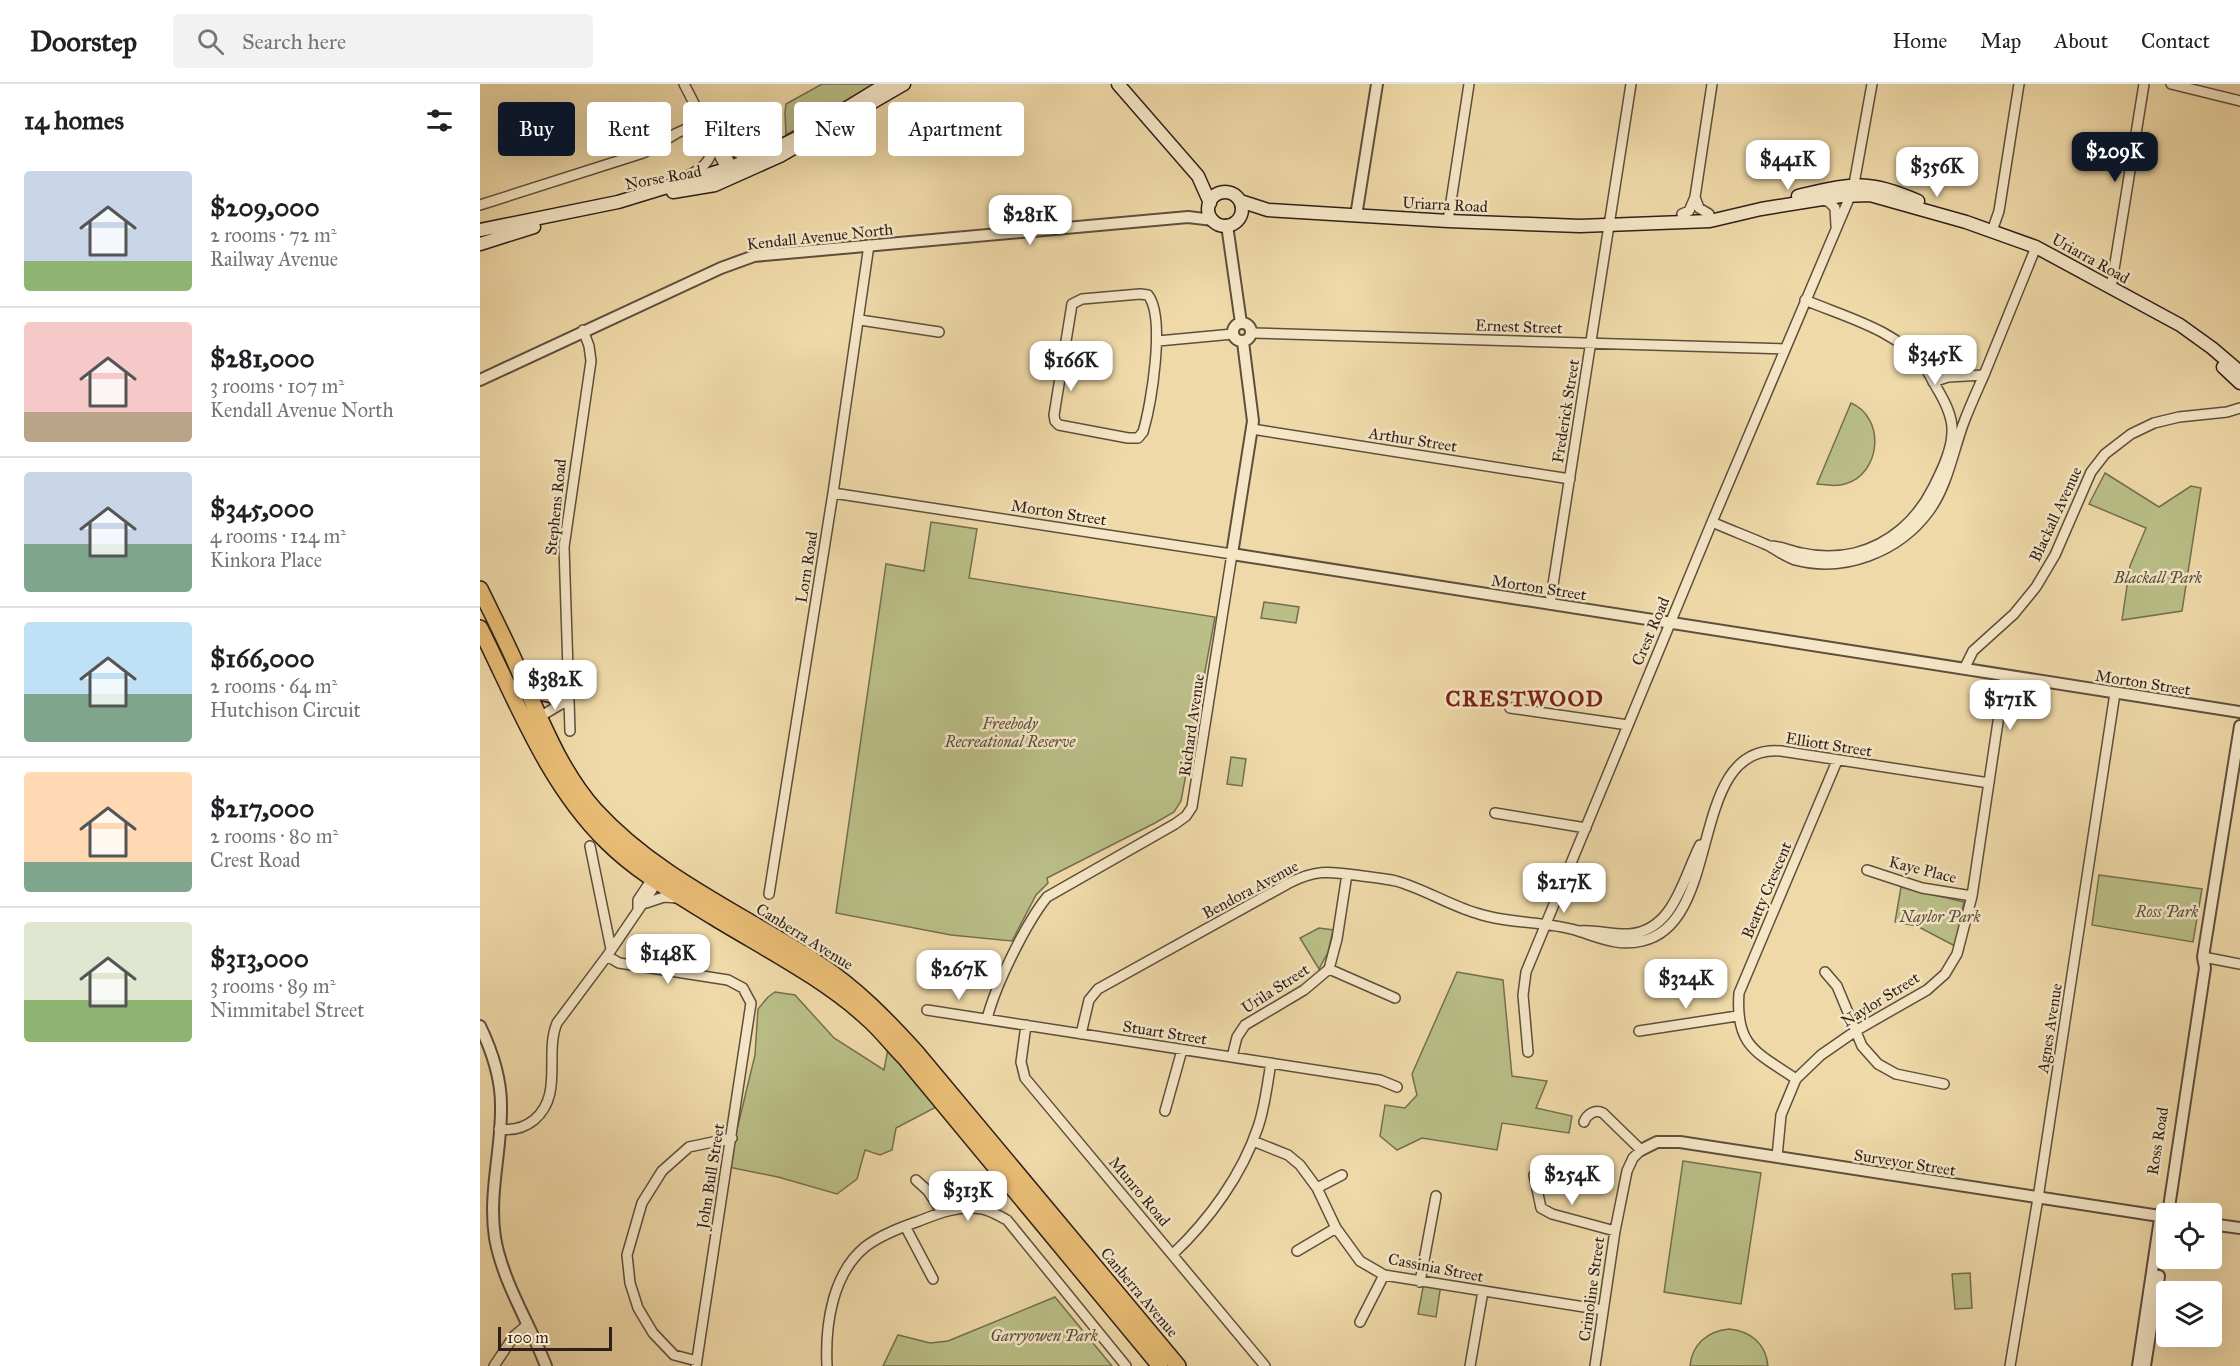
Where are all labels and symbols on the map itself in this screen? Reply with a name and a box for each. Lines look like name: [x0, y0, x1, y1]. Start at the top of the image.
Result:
pin: $209K: [2073, 132, 2157, 183]
pin: $441K: [1746, 140, 1830, 191]
pin: $356K: [1895, 147, 1979, 198]
street label: Norse Road: [623, 161, 703, 194]
street label: Uriarra Road: [1402, 193, 1488, 216]
pin: $281K: [988, 195, 1072, 246]
street label: Kendall Avenue North: [746, 219, 894, 254]
street label: Uriarra Road: [2049, 229, 2133, 288]
street label: Ernest Street: [1475, 315, 1563, 338]
pin: $345K: [1893, 335, 1977, 386]
pin: $166K: [1029, 341, 1113, 392]
street label: Frederick Street: [1548, 357, 1583, 464]
street label: Arthur Street: [1367, 423, 1459, 456]
street label: Stephens Road: [541, 458, 570, 556]
street label: Blackall Avenue: [2025, 463, 2086, 565]
street label: Morton Street: [1010, 496, 1108, 529]
street label: Lorn Road: [791, 530, 822, 604]
park label: Blackall Park: [2113, 568, 2202, 587]
street label: Morton Street: [1490, 571, 1588, 604]
street label: Crest Road: [1628, 594, 1673, 668]
pin: $382K: [513, 660, 597, 711]
street label: Morton Street: [2094, 666, 2192, 699]
street label: Richard Avenue: [1175, 672, 1208, 778]
pin: $171K: [1968, 680, 2052, 731]
district label: CRESTWOOD: [1446, 685, 1604, 712]
park label: Freebody Recreational Reserve: [944, 714, 1076, 751]
street label: Elliott Street: [1784, 728, 1874, 761]
street label: Beatty Crescent: [1738, 839, 1796, 941]
street label: Kaye Place: [1887, 852, 1959, 887]
street label: Bendora Avenue: [1199, 856, 1302, 923]
pin: $217K: [1522, 863, 1606, 914]
street label: Canberra Avenue: [753, 899, 857, 974]
park label: Ross Park: [2135, 902, 2198, 921]
park label: Naylor Park: [1898, 907, 1981, 926]
pin: $148K: [626, 934, 710, 985]
pin: $267K: [917, 950, 1001, 1001]
street label: Urila Street: [1238, 959, 1313, 1017]
pin: $324K: [1644, 959, 1728, 1010]
street label: Naylor Street: [1838, 968, 1923, 1031]
street label: Agnes Avenue: [2033, 981, 2067, 1076]
street label: Stuart Street: [1121, 1016, 1209, 1049]
street label: Ross Road: [2143, 1106, 2172, 1176]
street label: John Bull Street: [692, 1122, 729, 1232]
street label: Surveyor Street: [1853, 1145, 1957, 1180]
street label: Munro Road: [1105, 1153, 1174, 1230]
pin: $254K: [1530, 1155, 1614, 1206]
pin: $313K: [926, 1171, 1010, 1222]
street label: Crinoline Street: [1575, 1235, 1608, 1343]
street label: Canberra Avenue: [1097, 1244, 1183, 1341]
street label: Cassinia Street: [1387, 1249, 1486, 1286]
scale bar: [498, 1324, 612, 1352]
park label: Garryowen Park: [990, 1326, 1098, 1345]

